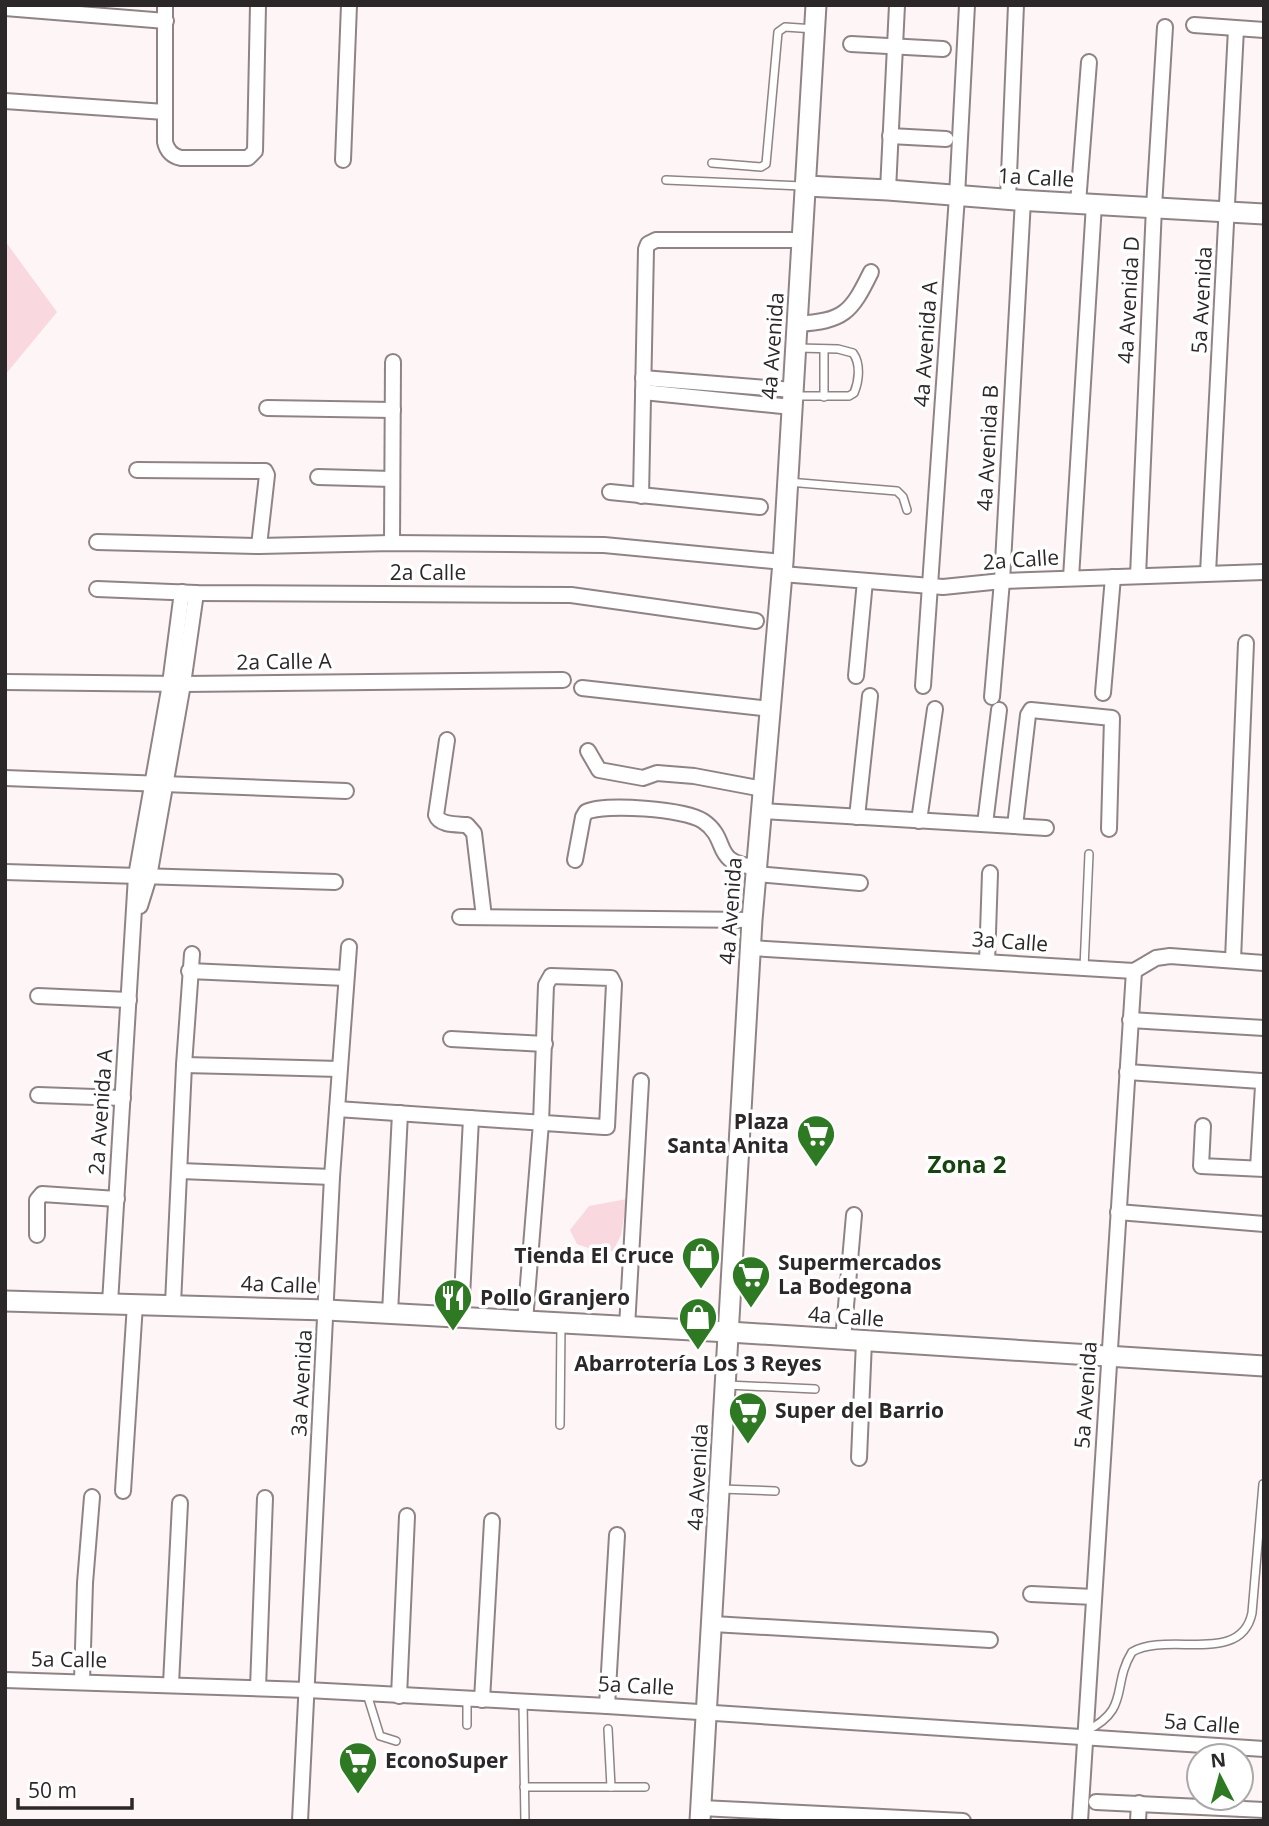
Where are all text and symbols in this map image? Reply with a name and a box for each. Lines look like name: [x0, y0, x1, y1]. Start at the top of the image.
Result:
street label: 1a Calle: [997, 161, 1075, 193]
street label: 4a Avenida D: [1111, 235, 1145, 365]
street label: 5a Avenida: [1184, 246, 1218, 354]
street label: 4a Avenida A: [907, 279, 943, 408]
street label: 4a Avenida: [754, 291, 790, 400]
street label: 4a Avenida B: [970, 384, 1004, 512]
street label: 2a Calle: [982, 542, 1060, 576]
street label: 2a Calle: [390, 558, 466, 586]
street label: 2a Calle A: [236, 646, 333, 676]
street label: 4a Avenida: [712, 856, 748, 965]
street label: 3a Calle: [971, 924, 1049, 958]
street label: 2a Avenida A: [82, 1047, 118, 1176]
place label: Plaza Santa Anita: [667, 1107, 789, 1159]
supermarket icon: Plaza Santa Anita: [795, 1113, 837, 1168]
district label: Zona 2: [928, 1147, 1006, 1180]
shop icon: Tienda El Cruce: [680, 1235, 722, 1290]
place label: Tienda El Cruce: [514, 1241, 674, 1269]
place label: Supermercados La Bodegona: [778, 1248, 941, 1300]
supermarket icon: Supermercados La Bodegona: [730, 1254, 772, 1309]
street label: 4a Calle: [240, 1269, 318, 1299]
restaurant icon: Pollo Granjero: [432, 1277, 474, 1332]
place label: Pollo Granjero: [480, 1283, 630, 1311]
shop icon: Abarrotería Los 3 Reyes: [677, 1296, 719, 1351]
street label: 4a Calle: [807, 1299, 885, 1333]
street label: 3a Avenida: [284, 1329, 318, 1437]
street label: 5a Avenida: [1067, 1340, 1103, 1449]
place label: Abarrotería Los 3 Reyes: [574, 1349, 822, 1377]
supermarket icon: Super del Barrio: [727, 1390, 769, 1445]
place label: Super del Barrio: [775, 1396, 944, 1424]
street label: 4a Avenida: [680, 1423, 714, 1531]
street label: 5a Calle: [31, 1644, 107, 1674]
street label: 5a Calle: [597, 1669, 675, 1701]
street label: 5a Calle: [1163, 1706, 1241, 1740]
supermarket icon: EconoSuper: [337, 1740, 379, 1795]
north arrow: [1185, 1742, 1255, 1812]
place label: EconoSuper: [385, 1746, 508, 1774]
text: N: [1209, 1746, 1227, 1774]
scale bar: [18, 1766, 131, 1810]
text: 50 m: [28, 1776, 77, 1804]

